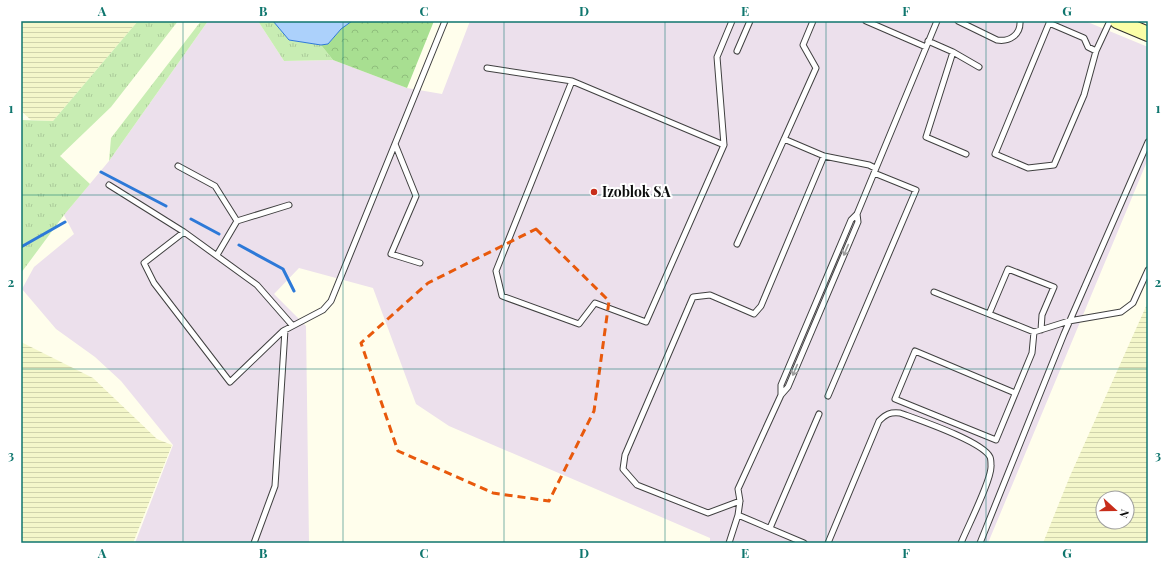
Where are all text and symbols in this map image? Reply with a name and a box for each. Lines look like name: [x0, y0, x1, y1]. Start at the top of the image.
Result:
text: A: [97, 2, 107, 19]
text: B: [259, 2, 268, 19]
text: C: [419, 2, 429, 19]
text: D: [579, 2, 589, 19]
text: E: [741, 2, 749, 19]
text: F: [902, 2, 910, 19]
text: G: [1062, 2, 1072, 19]
text: 1: [9, 99, 14, 116]
text: 1: [1156, 99, 1161, 116]
place label: Izoblok SA: [602, 182, 671, 201]
marker: Izoblok SA: [589, 187, 599, 197]
one-way arrow: [842, 244, 849, 256]
text: 2: [8, 273, 15, 290]
text: 2: [1155, 273, 1162, 290]
one-way arrow: [791, 364, 799, 376]
text: 3: [8, 446, 14, 463]
text: 3: [1155, 446, 1161, 463]
north arrow: [1095, 490, 1135, 530]
text: N: [1116, 507, 1133, 520]
text: A: [97, 544, 107, 561]
text: B: [259, 544, 268, 561]
text: C: [419, 544, 429, 561]
text: D: [579, 544, 589, 561]
text: E: [741, 544, 749, 561]
text: F: [902, 544, 910, 561]
text: G: [1062, 544, 1072, 561]

